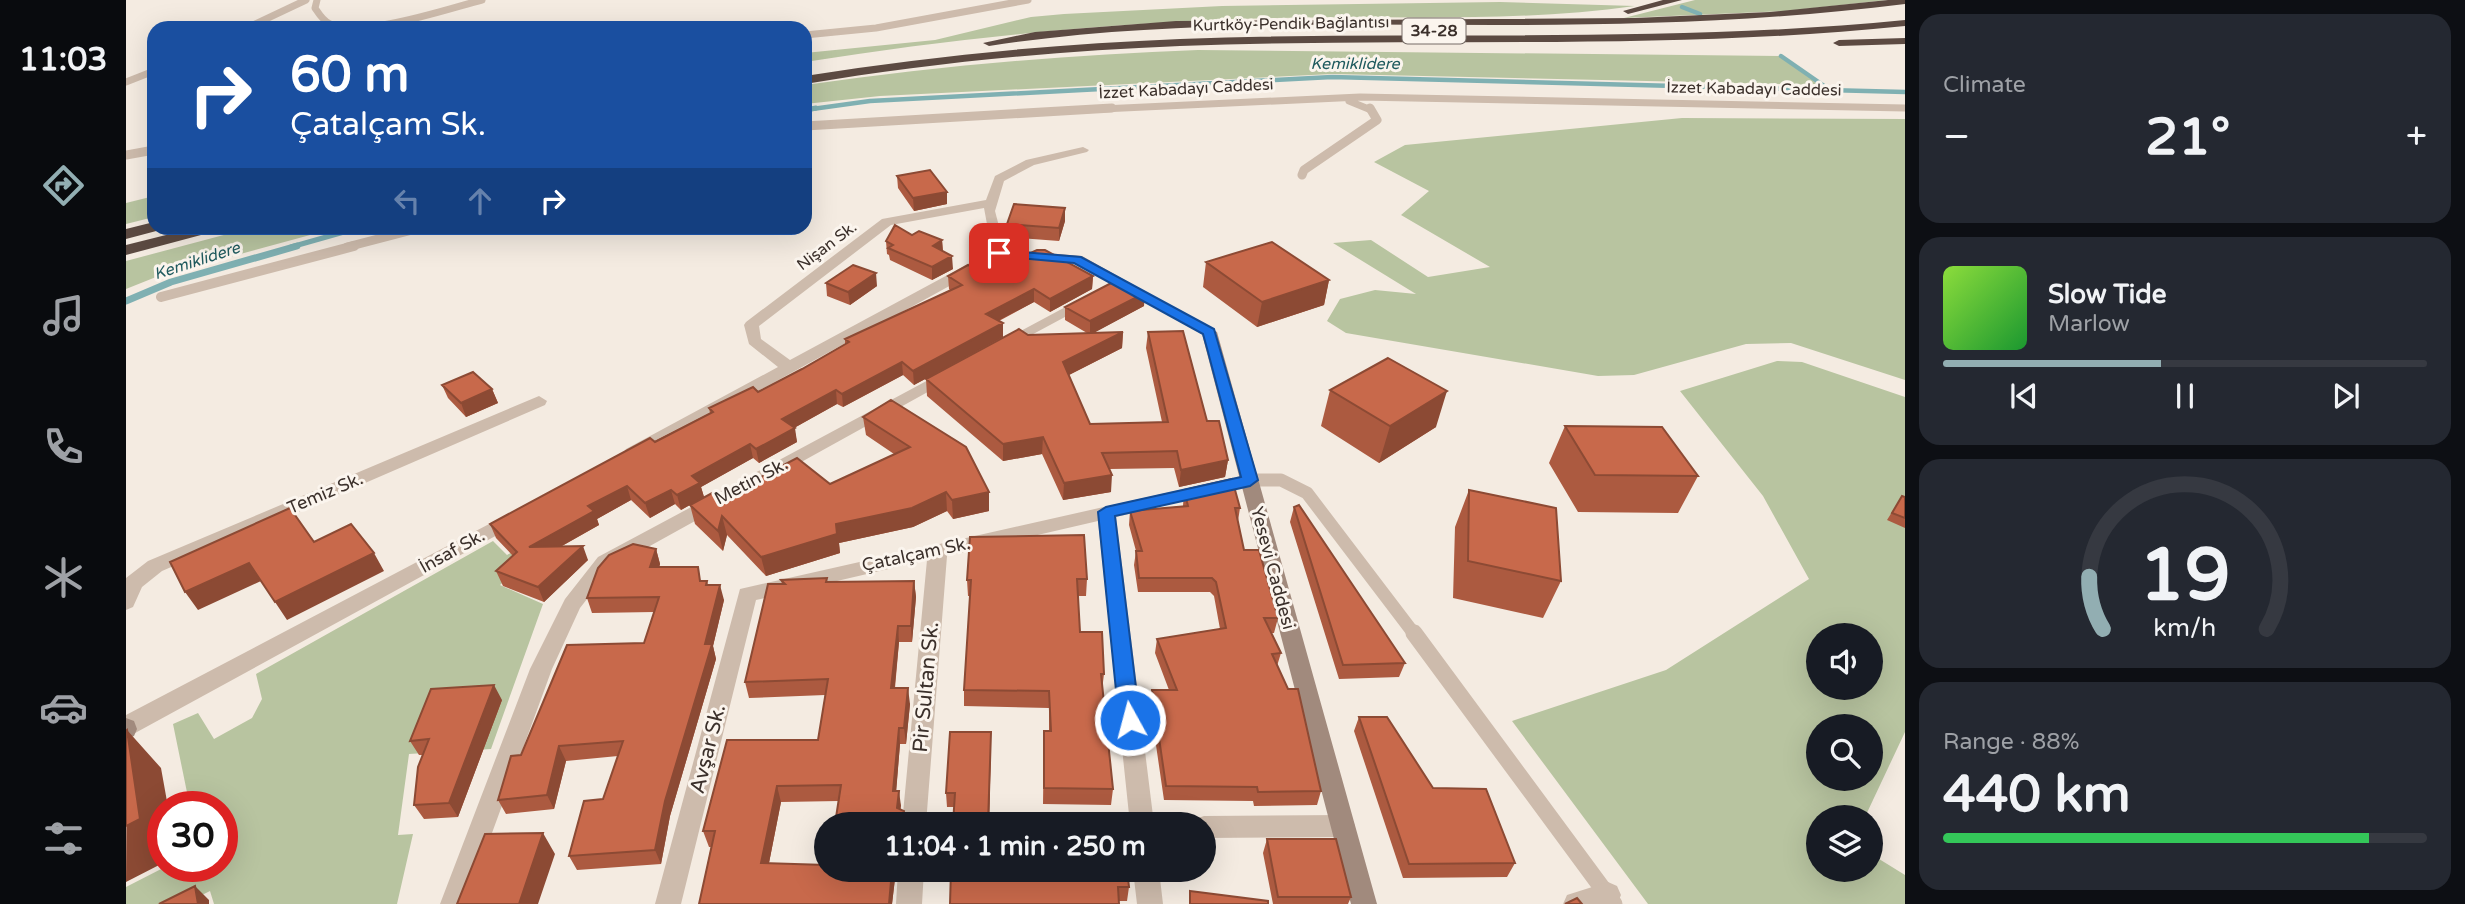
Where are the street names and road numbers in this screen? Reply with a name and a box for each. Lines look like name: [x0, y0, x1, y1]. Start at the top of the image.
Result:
street label: Kurtköy-Pendik Bağlantısı: [1193, 12, 1389, 36]
road number: 34-28: [1402, 19, 1466, 44]
street label: İzzet Kabadayı Caddesi: [1098, 74, 1274, 104]
street label: İzzet Kabadayı Caddesi: [1666, 77, 1842, 101]
street label: Nişan Sk.: [793, 217, 861, 275]
street label: Metin Sk.: [711, 453, 791, 509]
street label: Temiz Sk.: [284, 467, 366, 519]
street label: Yesevi Caddesi: [1246, 504, 1300, 632]
street label: İnsaf Sk.: [415, 524, 489, 578]
street label: Çatalçam Sk.: [860, 532, 972, 576]
street label: Pir Sultan Sk.: [908, 621, 944, 753]
street label: Avşar Sk.: [685, 702, 731, 796]

